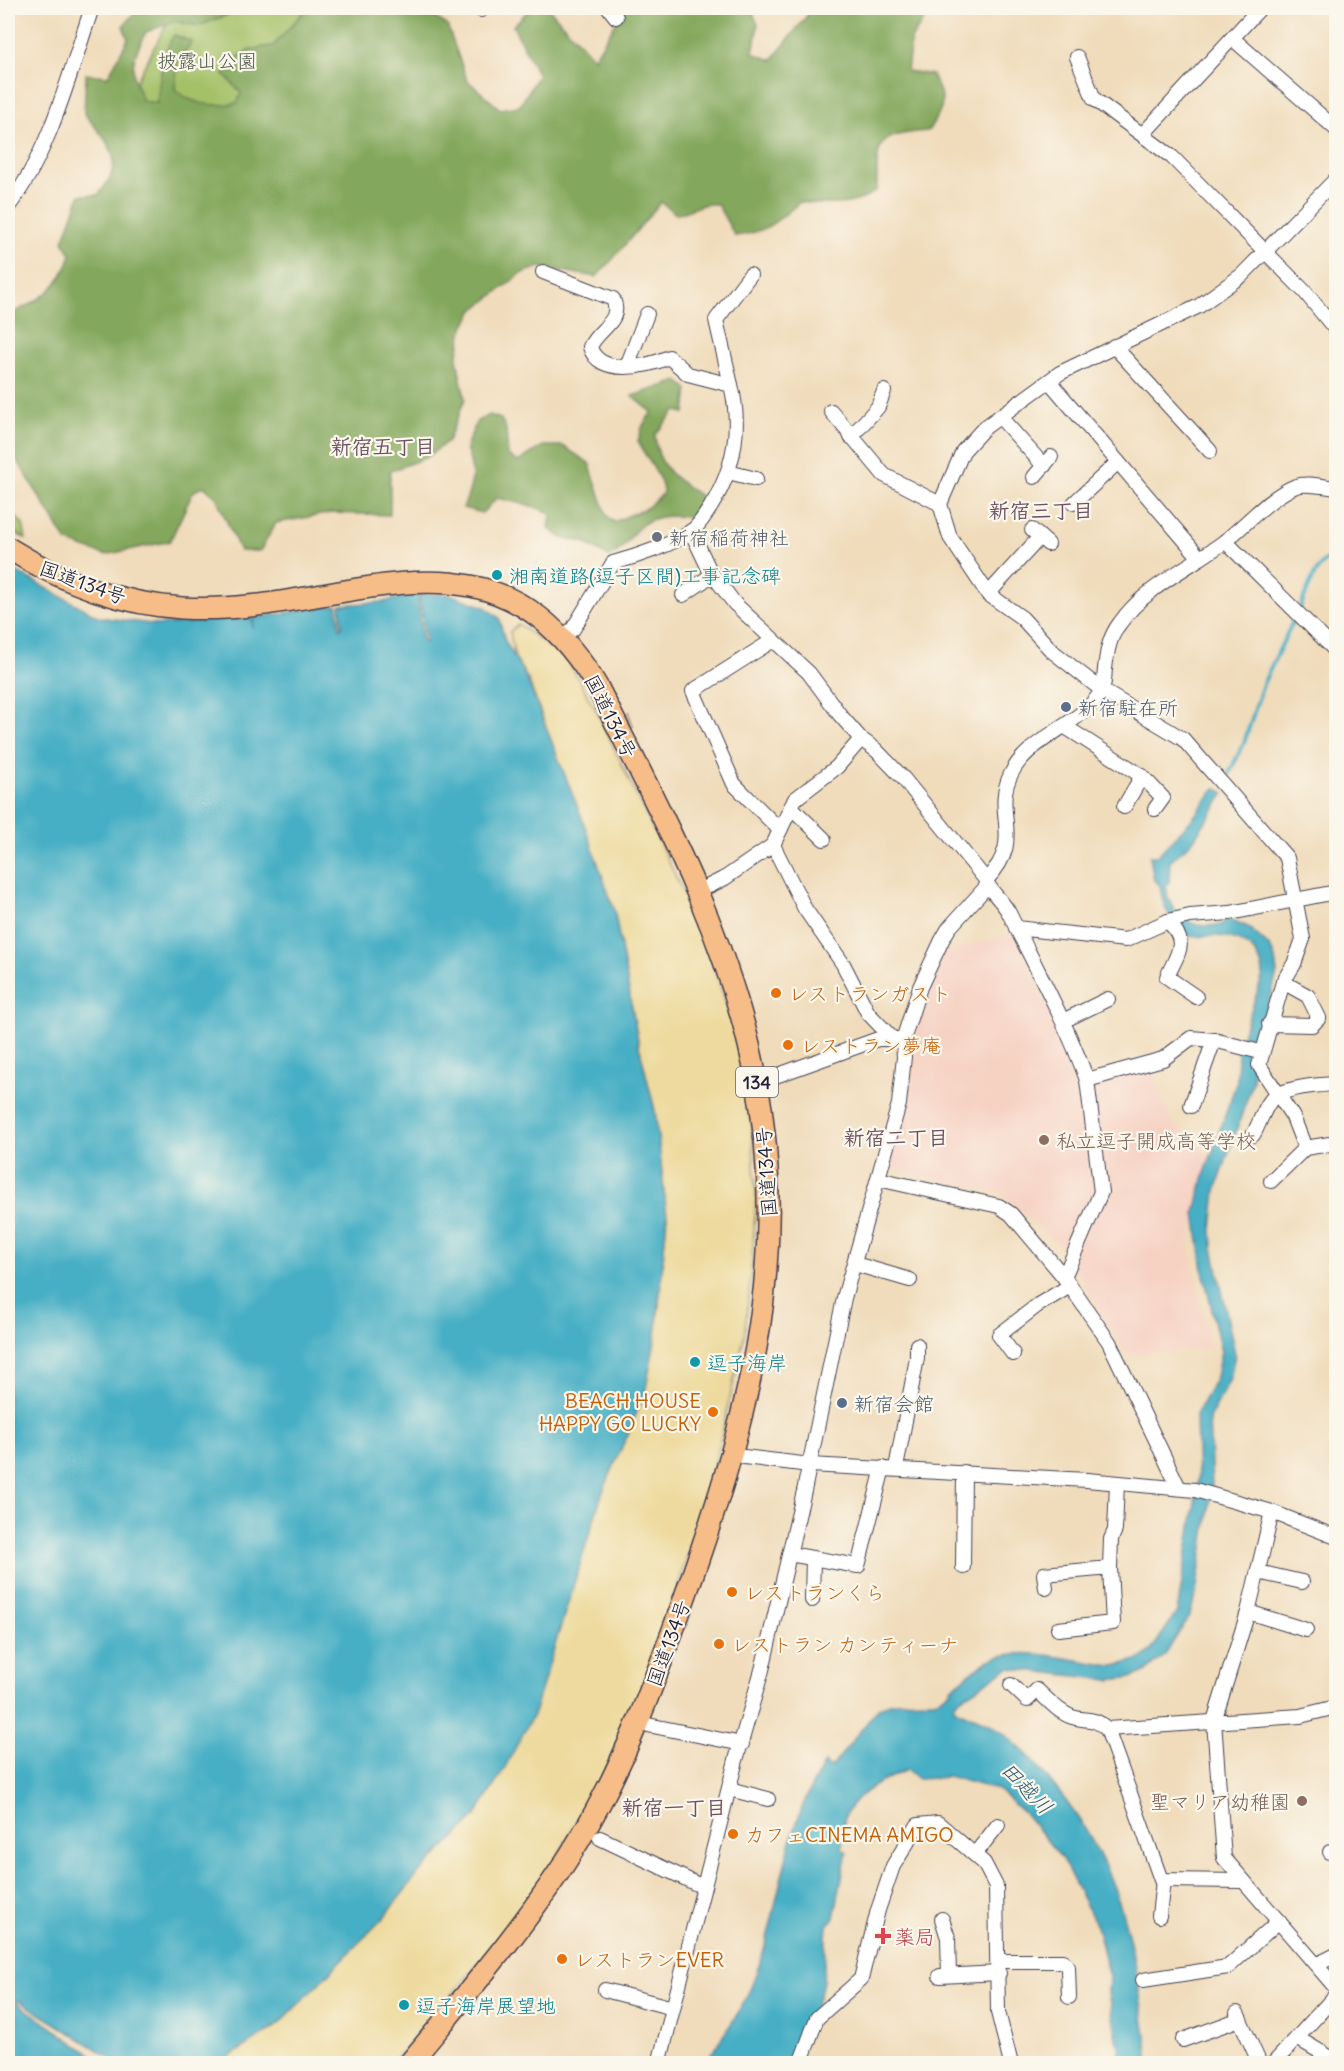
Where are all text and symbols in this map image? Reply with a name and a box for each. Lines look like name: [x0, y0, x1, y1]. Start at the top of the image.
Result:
park label: 披露山公園: [157, 48, 257, 73]
district label: 新宿五丁目: [331, 433, 436, 460]
district label: 新宿三丁目: [989, 497, 1094, 524]
place label: 新宿稲荷神社: [669, 525, 789, 550]
marker: 新宿稲荷神社: [650, 530, 664, 544]
street label: 国道134号: [36, 555, 130, 609]
place label: 湘南道路(逗子区間)工事記念碑: [509, 563, 781, 588]
marker: 湘南道路(逗子区間)工事記念碑: [490, 568, 504, 582]
street label: 国道134号: [579, 670, 643, 762]
place label: 新宿駐在所: [1078, 695, 1178, 720]
marker: 新宿駐在所: [1059, 700, 1073, 714]
place label: レストランガスト: [788, 981, 952, 1006]
marker: レストランガスト: [769, 986, 783, 1000]
place label: レストラン夢庵: [800, 1033, 942, 1058]
marker: レストラン夢庵: [781, 1038, 795, 1052]
road number: 134: [736, 1067, 778, 1097]
district label: 新宿二丁目: [844, 1124, 949, 1151]
street label: 国道134号: [750, 1126, 782, 1218]
place label: 私立逗子開成高等学校: [1056, 1128, 1256, 1153]
marker: 私立逗子開成高等学校: [1037, 1133, 1051, 1147]
place label: 逗子海岸: [707, 1350, 787, 1375]
marker: 逗子海岸: [688, 1355, 702, 1369]
place label: BEACH HOUSE HAPPY GO LUCKY: [539, 1388, 701, 1436]
place label: 新宿会館: [854, 1391, 934, 1416]
marker: 新宿会館: [835, 1396, 849, 1410]
marker: BEACH HOUSE HAPPY GO LUCKY: [706, 1405, 720, 1419]
place label: レストランくら: [744, 1580, 886, 1605]
marker: レストランくら: [725, 1585, 739, 1599]
street label: 国道134号: [641, 1596, 695, 1690]
place label: レストラン カンティーナ: [731, 1632, 959, 1657]
marker: レストラン カンティーナ: [712, 1637, 726, 1651]
water label: 田越川: [995, 1756, 1059, 1820]
place label: 聖マリア幼稚園: [1150, 1789, 1290, 1814]
district label: 新宿一丁目: [622, 1794, 727, 1821]
marker: 聖マリア幼稚園: [1295, 1794, 1309, 1808]
place label: カフェCINEMA AMIGO: [745, 1822, 954, 1847]
marker: カフェCINEMA AMIGO: [726, 1827, 740, 1841]
place label: 薬局: [895, 1924, 935, 1949]
marker: 薬局: [876, 1929, 890, 1943]
place label: レストランEVER: [574, 1947, 725, 1972]
marker: レストランEVER: [555, 1952, 569, 1966]
place label: 逗子海岸展望地: [416, 1993, 556, 2018]
marker: 逗子海岸展望地: [397, 1998, 411, 2012]

